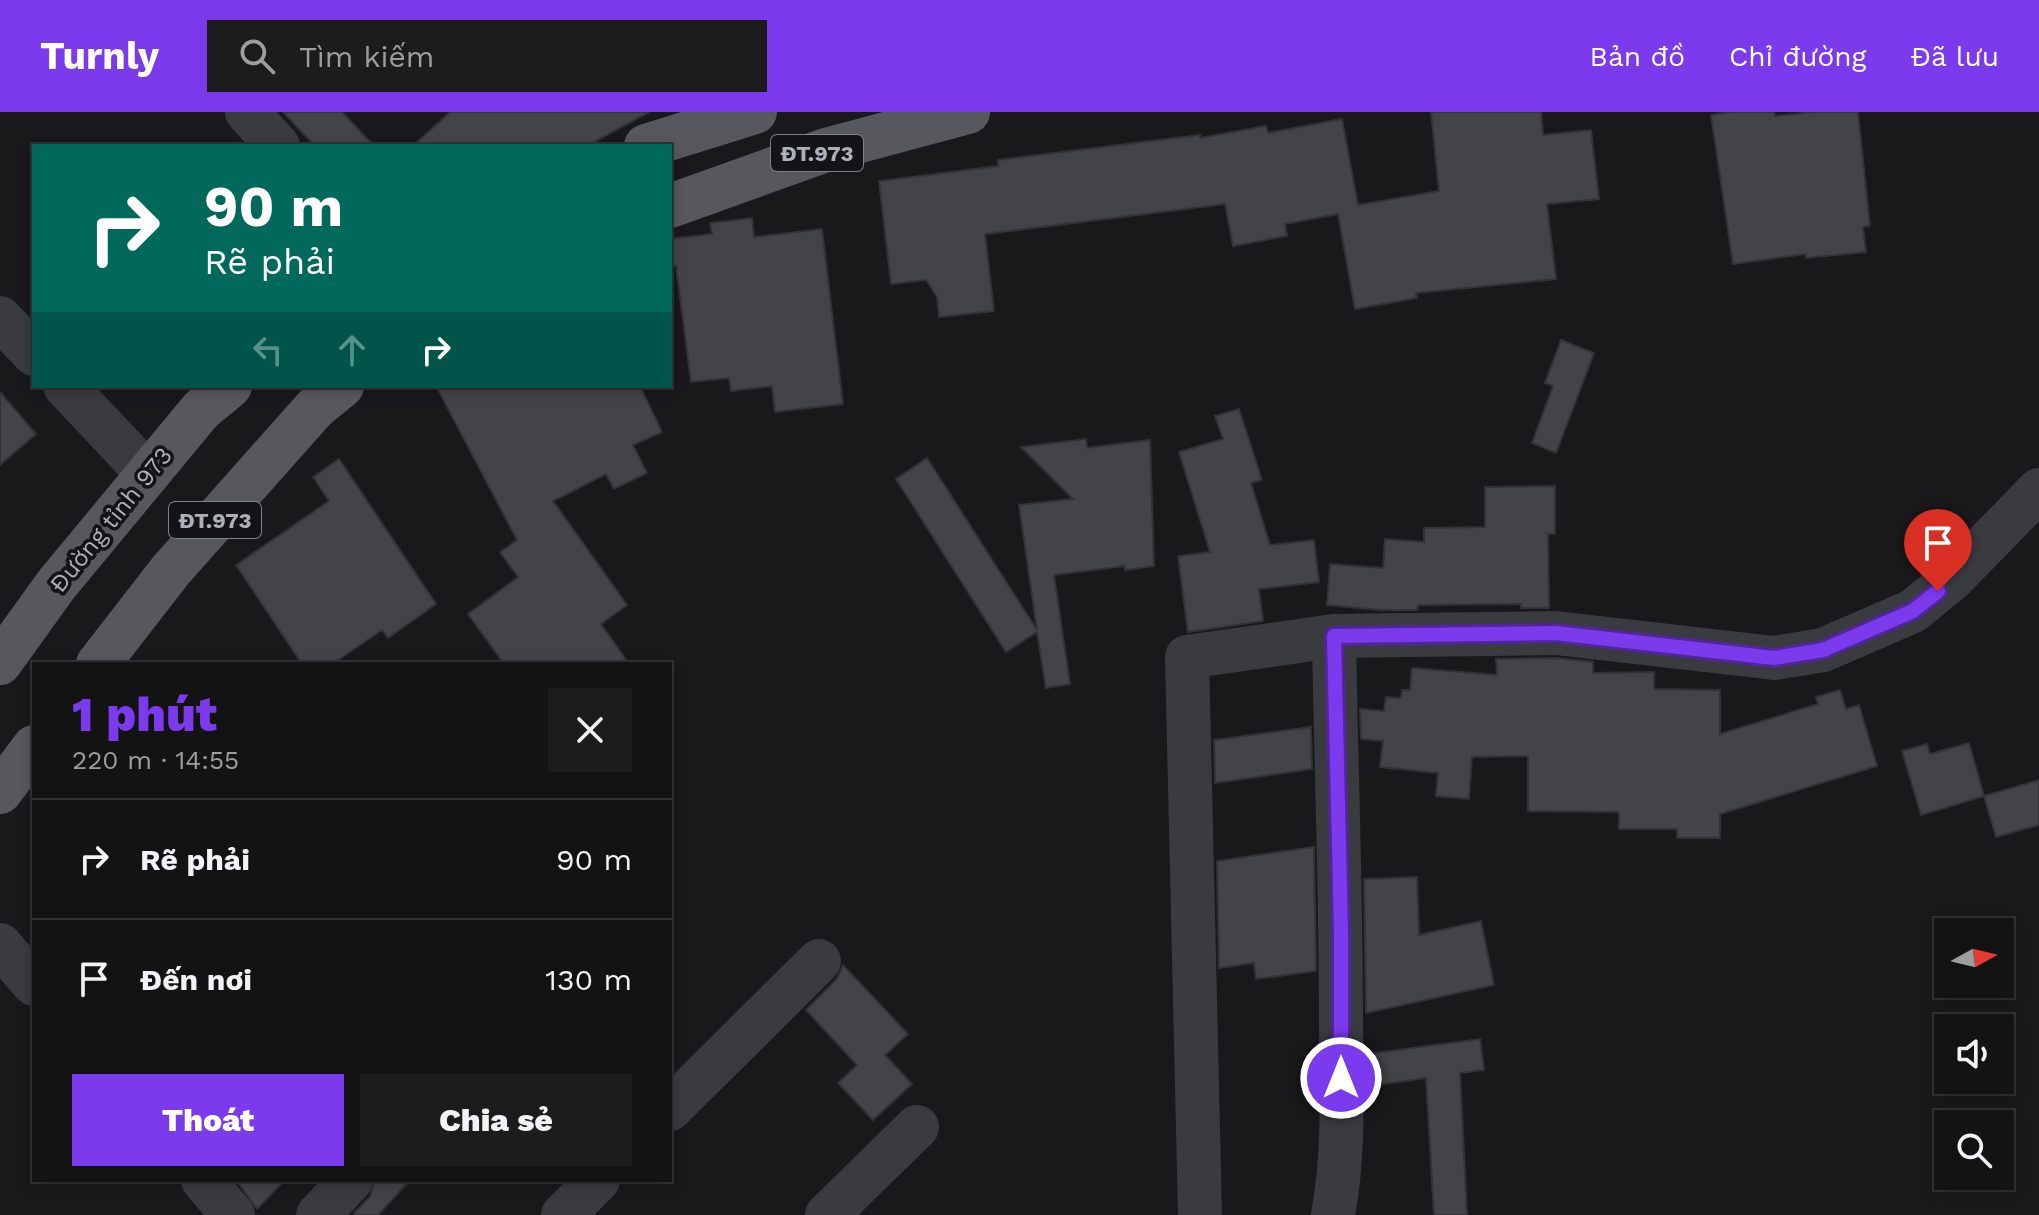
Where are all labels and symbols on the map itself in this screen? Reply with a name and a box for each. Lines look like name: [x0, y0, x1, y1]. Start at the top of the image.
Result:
road number: ĐT.973: [771, 135, 863, 171]
street label: Đường tỉnh 973: [44, 442, 178, 598]
road number: ĐT.973: [169, 502, 261, 538]
pin: [1904, 509, 1972, 591]
north arrow: [1934, 918, 2014, 998]
position arrow: [1299, 1036, 1383, 1120]

